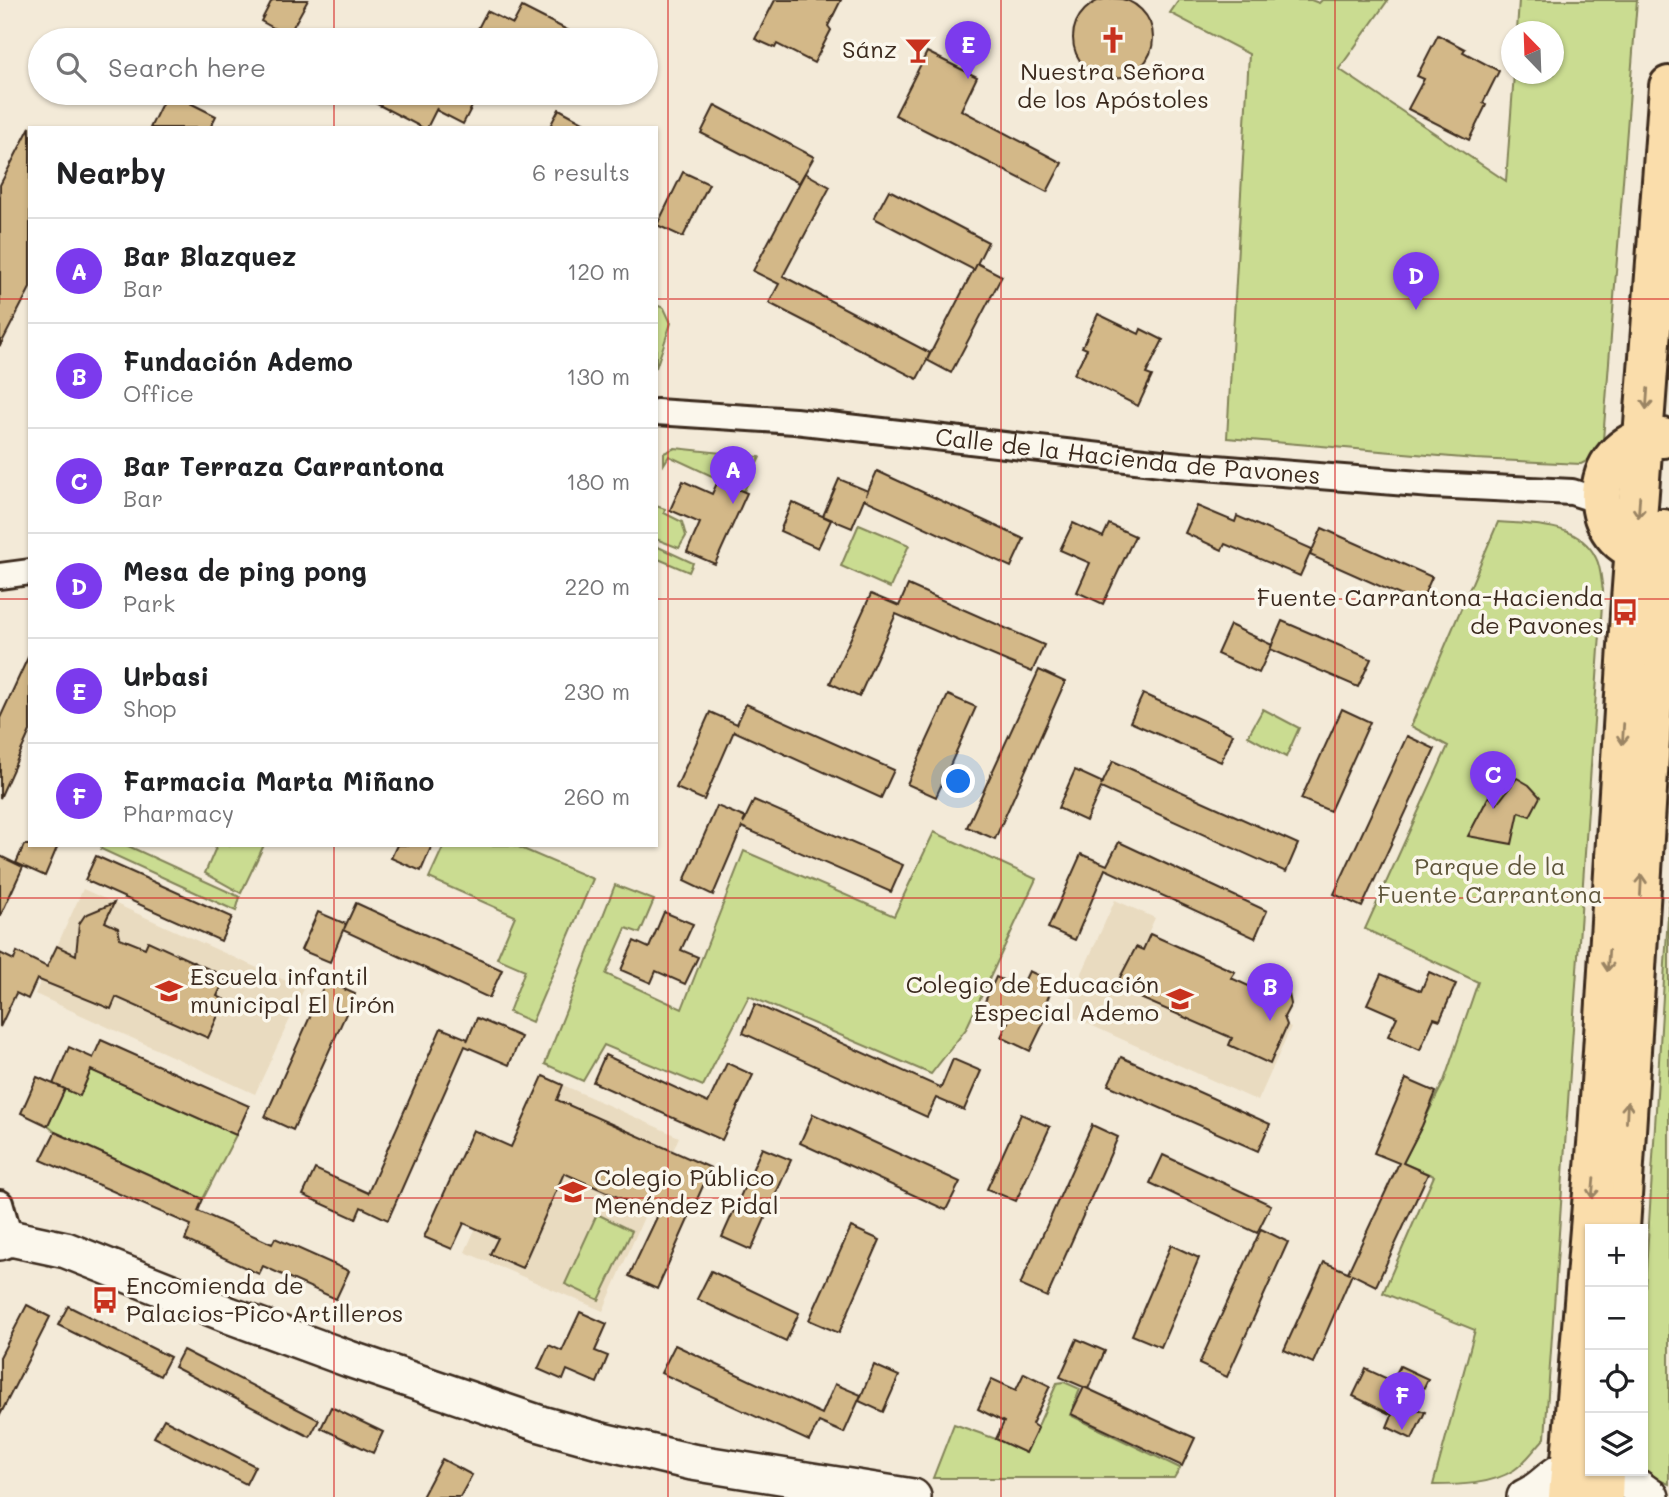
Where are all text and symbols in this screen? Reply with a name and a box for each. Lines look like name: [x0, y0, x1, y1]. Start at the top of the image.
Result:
pin: E: [945, 21, 991, 79]
north arrow: [1501, 21, 1564, 84]
church icon: Nuestra Señora de los Apóstoles: [1098, 25, 1128, 55]
search box: [28, 28, 658, 105]
place label: Sánz: [842, 33, 897, 64]
bar icon: Sánz: [903, 35, 933, 65]
icon: search: [52, 48, 90, 86]
text: Search here: [108, 50, 266, 84]
place label: Nuestra Señora de los Apóstoles: [1017, 55, 1209, 114]
text: Nearby: [56, 152, 166, 192]
text: 6 results: [532, 157, 630, 187]
text: Bar Blazquez: [123, 239, 296, 273]
pin: D: [1393, 252, 1439, 310]
text: A: [71, 256, 87, 286]
text: 120 m: [567, 256, 630, 286]
text: Bar: [123, 273, 163, 303]
text: Fundación Ademo: [123, 344, 353, 378]
text: B: [71, 361, 87, 391]
text: 130 m: [566, 361, 630, 391]
text: Office: [123, 378, 194, 408]
one-way arrow: [1640, 387, 1653, 410]
street label: Calle de la Hacienda de Pavones: [934, 420, 1322, 490]
pin: A: [710, 446, 756, 504]
text: Bar Terraza Carrantona: [123, 449, 445, 483]
text: C: [70, 466, 88, 496]
text: 180 m: [566, 466, 630, 496]
text: Bar: [123, 483, 163, 513]
one-way arrow: [1632, 495, 1645, 518]
text: Mesa de ping pong: [123, 554, 367, 588]
text: D: [71, 571, 87, 601]
text: 220 m: [564, 571, 630, 601]
place label: Fuente Carrantona-Hacienda de Pavones: [1257, 581, 1604, 640]
text: Park: [123, 588, 175, 618]
bus stop icon: Fuente Carrantona-Hacienda de Pavones: [1610, 597, 1640, 627]
text: Urbasi: [123, 659, 209, 693]
text: E: [72, 676, 86, 706]
text: 230 m: [564, 676, 630, 706]
text: Shop: [123, 693, 177, 723]
one-way arrow: [1616, 722, 1629, 745]
pin: C: [1470, 751, 1516, 809]
text: Farmacia Marta Miñano: [123, 764, 434, 798]
your location: [941, 764, 975, 798]
text: F: [72, 781, 86, 811]
text: 260 m: [563, 781, 630, 811]
text: Pharmacy: [123, 798, 234, 828]
park label: Parque de la Fuente Carrantona: [1377, 850, 1603, 909]
one-way arrow: [1635, 874, 1648, 897]
one-way arrow: [1602, 949, 1615, 972]
place label: Escuela infantil municipal El Lirón: [190, 960, 395, 1019]
pin: B: [1247, 963, 1293, 1021]
place label: Colegio de Educación Especial Ademo: [906, 968, 1159, 1027]
school or university icon: Escuela infantil municipal El Lirón: [154, 976, 184, 1006]
school or university icon: Colegio de Educación Especial Ademo: [1165, 984, 1195, 1014]
one-way arrow: [1621, 1101, 1634, 1124]
place label: Colegio Público Menéndez Pidal: [594, 1161, 779, 1220]
one-way arrow: [1586, 1176, 1599, 1199]
school or university icon: Colegio Público Menéndez Pidal: [558, 1177, 588, 1207]
map controls: [1585, 1224, 1648, 1476]
button: +: [1585, 1224, 1648, 1287]
place label: Encomienda de Palacios-Pico Artilleros: [126, 1269, 404, 1328]
bus stop icon: Encomienda de Palacios-Pico Artilleros: [90, 1285, 120, 1315]
button: −: [1585, 1287, 1648, 1350]
button: locate: [1585, 1350, 1648, 1413]
pin: F: [1379, 1372, 1425, 1430]
button: layers: [1585, 1413, 1648, 1476]

